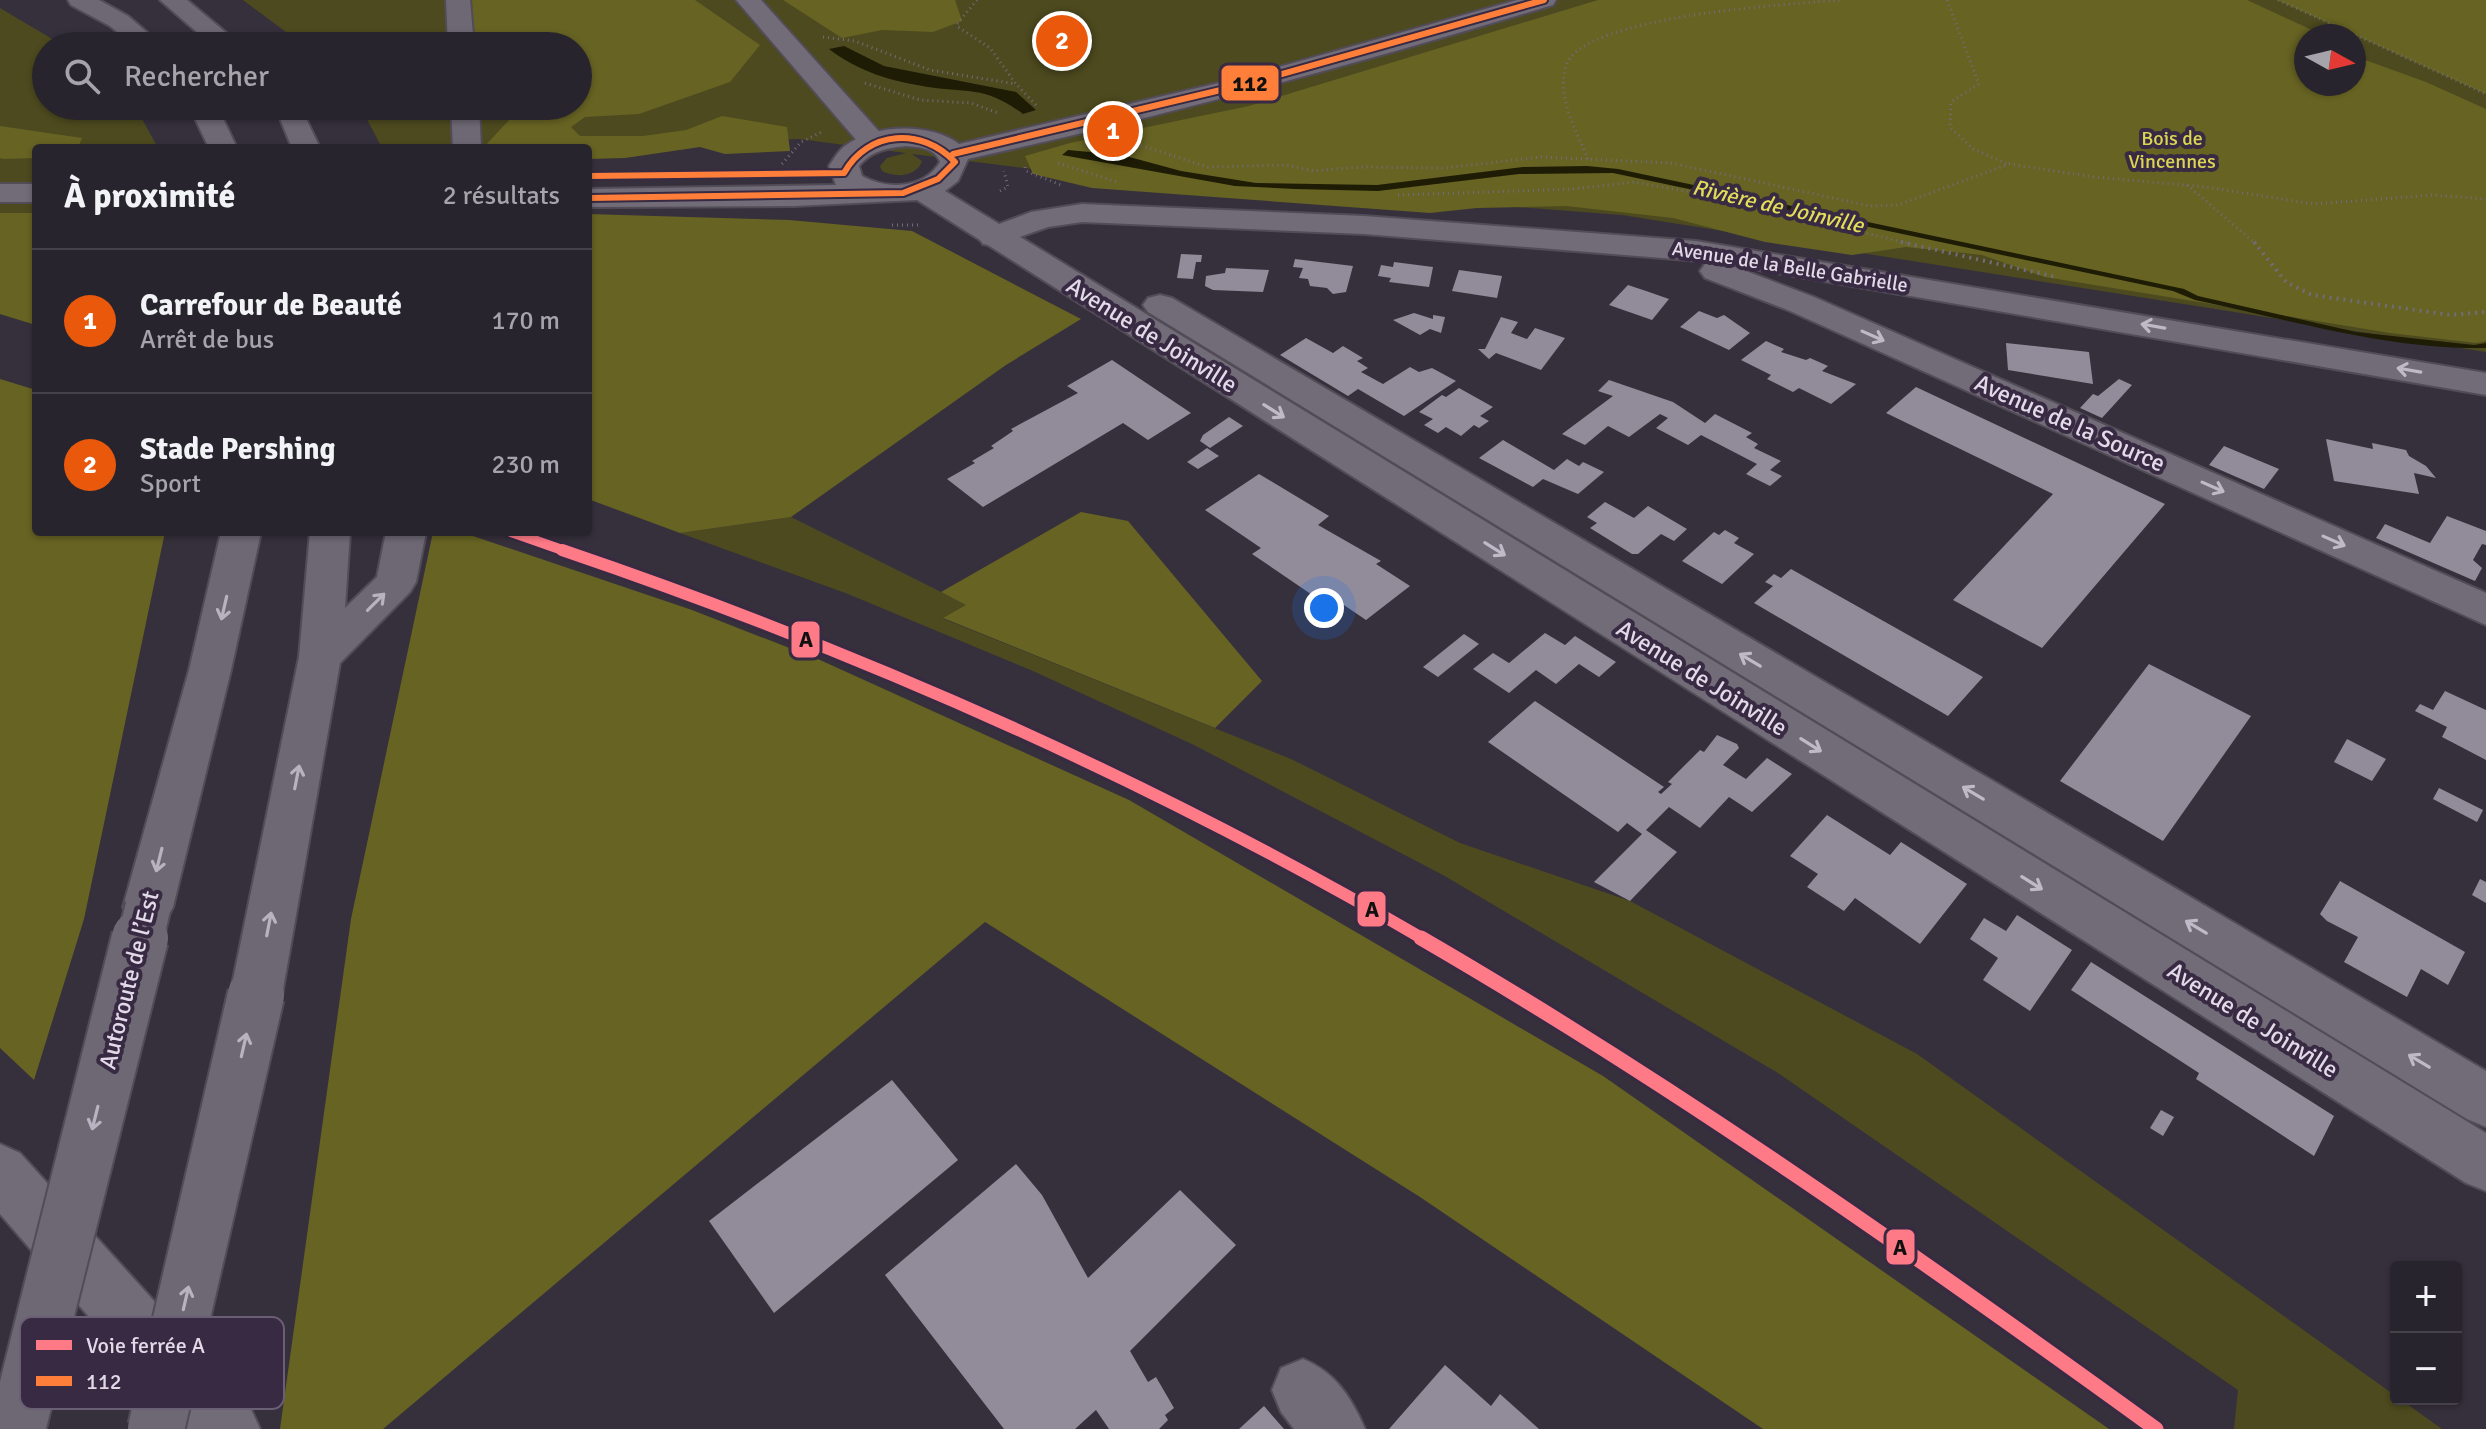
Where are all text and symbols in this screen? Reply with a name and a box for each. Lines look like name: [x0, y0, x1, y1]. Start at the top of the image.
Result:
pin: 2: [1036, 11, 1088, 71]
north arrow: [2294, 24, 2366, 96]
search box: [32, 32, 592, 120]
icon: search: [60, 54, 104, 98]
text: Rechercher: [124, 58, 269, 95]
line badge: 112: [1220, 64, 1280, 102]
text: 112: [1232, 70, 1268, 97]
pin: 1: [1087, 101, 1139, 161]
park label: Bois de Vincennes: [2128, 126, 2216, 174]
water label: Rivière de Joinville: [1690, 173, 1867, 239]
text: À proximité: [64, 175, 235, 217]
text: 2 résultats: [443, 180, 560, 212]
street label: Avenue de la Belle Gabrielle: [1670, 236, 1910, 298]
street label: Avenue de Joinville: [1061, 270, 1243, 400]
text: Carrefour de Beauté: [140, 287, 402, 324]
text: 1: [83, 305, 97, 337]
text: 170 m: [491, 305, 560, 337]
one-way arrow: [2141, 318, 2166, 333]
text: Arrêt de bus: [140, 324, 274, 356]
one-way arrow: [1861, 329, 1885, 344]
one-way arrow: [2397, 362, 2422, 377]
street label: Avenue de la Source: [1970, 368, 2170, 478]
one-way arrow: [1262, 404, 1285, 420]
text: Stade Pershing: [140, 431, 336, 468]
text: 2: [83, 449, 97, 481]
text: 230 m: [491, 449, 560, 481]
text: Sport: [140, 468, 201, 500]
one-way arrow: [2200, 480, 2225, 495]
one-way arrow: [2321, 534, 2346, 549]
one-way arrow: [1483, 541, 1506, 557]
your location: [1304, 588, 1344, 628]
one-way arrow: [366, 593, 385, 612]
one-way arrow: [216, 595, 231, 620]
street label: Avenue de Joinville: [1611, 613, 1793, 743]
line badge: A: [790, 620, 821, 659]
text: A: [799, 626, 813, 653]
one-way arrow: [1739, 651, 1762, 667]
one-way arrow: [1799, 738, 1822, 754]
one-way arrow: [291, 764, 306, 790]
one-way arrow: [1962, 785, 1985, 801]
one-way arrow: [151, 846, 166, 872]
one-way arrow: [2020, 875, 2043, 891]
street label: Autoroute de l’Est: [92, 888, 166, 1072]
line badge: A: [1356, 890, 1387, 928]
text: A: [1365, 896, 1379, 923]
one-way arrow: [263, 912, 278, 937]
one-way arrow: [2185, 919, 2208, 935]
street label: Avenue de Joinville: [2162, 955, 2344, 1085]
one-way arrow: [238, 1033, 253, 1058]
one-way arrow: [2408, 1053, 2431, 1069]
one-way arrow: [86, 1105, 101, 1131]
line badge: A: [1885, 1228, 1916, 1266]
text: A: [1893, 1234, 1907, 1261]
map controls: [2390, 1261, 2462, 1405]
button: +: [2390, 1261, 2462, 1333]
one-way arrow: [179, 1286, 194, 1312]
legend: [20, 1317, 284, 1409]
text: Voie ferrée A: [86, 1332, 206, 1359]
button: −: [2390, 1333, 2462, 1405]
text: 112: [86, 1368, 122, 1395]

